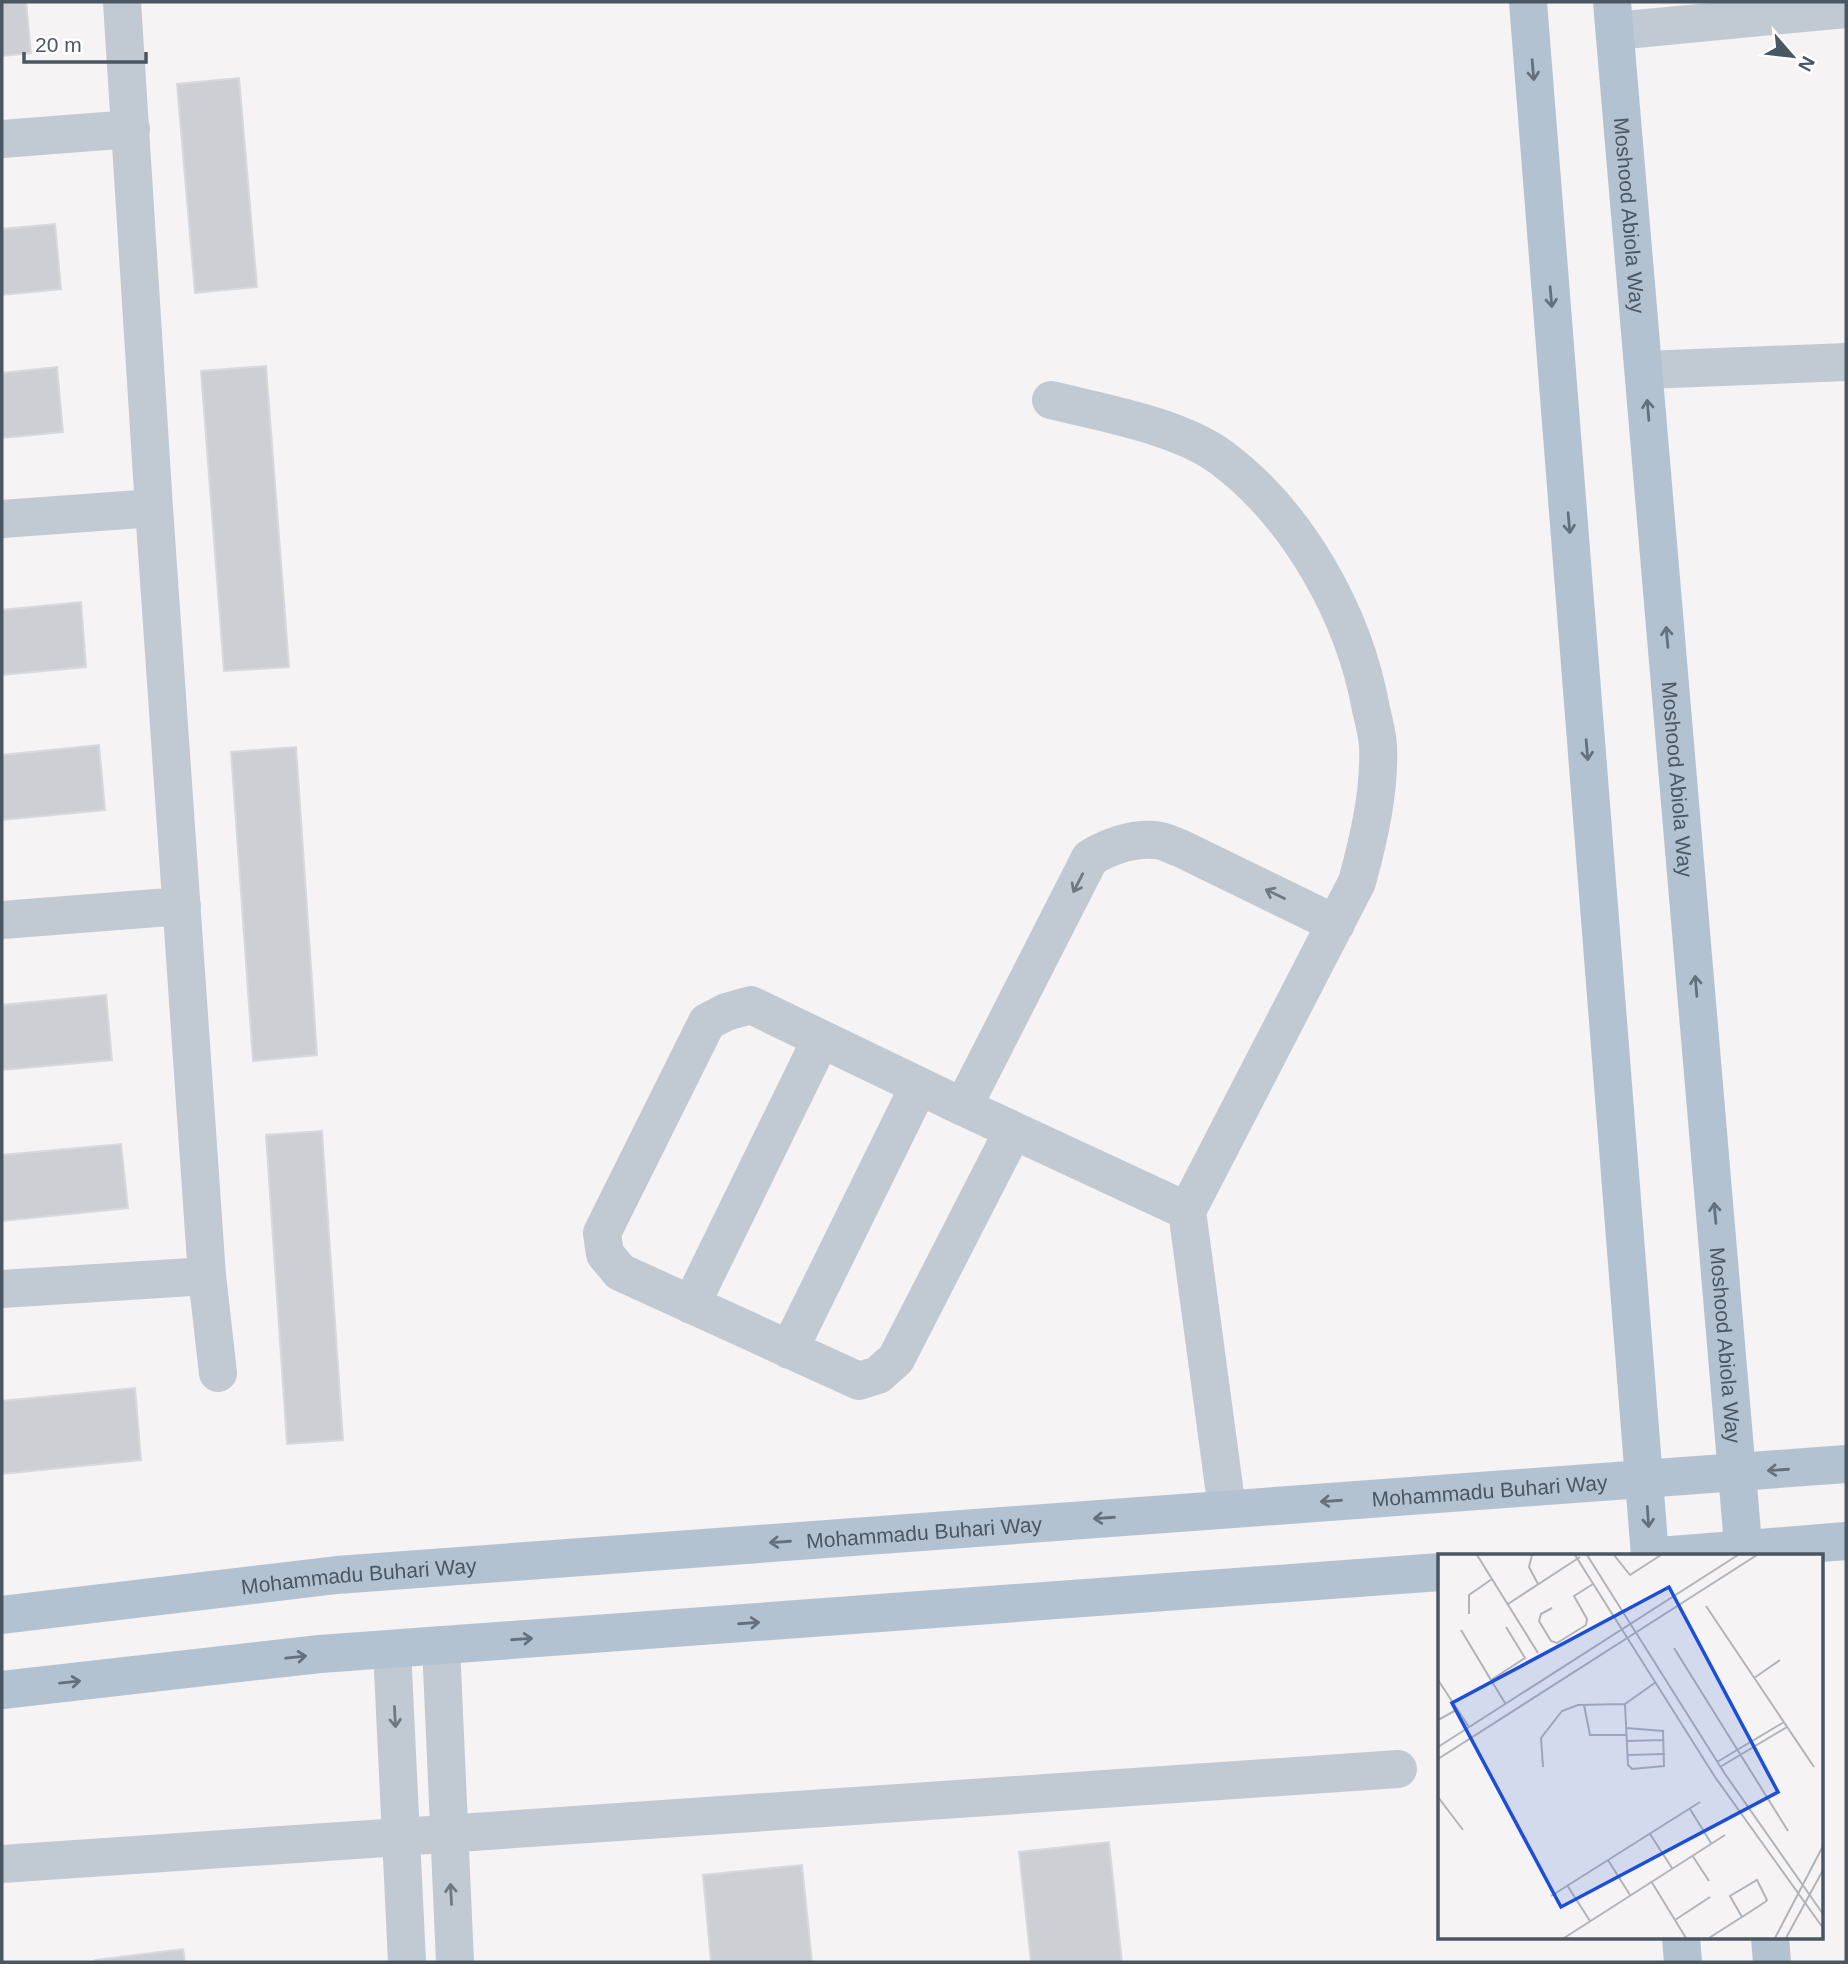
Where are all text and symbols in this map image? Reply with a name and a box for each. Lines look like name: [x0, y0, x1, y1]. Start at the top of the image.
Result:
scale bar: [24, 21, 147, 65]
north arrow: [1757, 21, 1827, 91]
text: 20 m: [35, 33, 82, 56]
text: N: [1794, 53, 1819, 75]
one-way arrow: [1527, 58, 1540, 81]
street label: Moshood Abiola Way: [1610, 116, 1650, 315]
one-way arrow: [1545, 285, 1558, 307]
one-way arrow: [1641, 400, 1654, 422]
one-way arrow: [1563, 512, 1576, 534]
one-way arrow: [1660, 626, 1673, 649]
street label: Moshood Abiola Way: [1658, 680, 1698, 879]
one-way arrow: [1581, 738, 1594, 761]
one-way arrow: [1070, 872, 1084, 893]
one-way arrow: [1265, 886, 1286, 900]
one-way arrow: [1689, 975, 1702, 998]
one-way arrow: [1708, 1202, 1721, 1225]
street label: Moshood Abiola Way: [1706, 1246, 1746, 1445]
one-way arrow: [1767, 1464, 1790, 1477]
street label: Mohammadu Buhari Way: [1371, 1470, 1609, 1510]
one-way arrow: [1321, 1495, 1343, 1508]
one-way arrow: [1642, 1505, 1655, 1528]
street label: Mohammadu Buhari Way: [805, 1512, 1043, 1552]
one-way arrow: [1094, 1512, 1116, 1525]
one-way arrow: [769, 1536, 792, 1549]
street label: Mohammadu Buhari Way: [240, 1553, 478, 1598]
inset map: [1438, 1554, 1824, 1940]
one-way arrow: [738, 1616, 760, 1629]
one-way arrow: [511, 1632, 533, 1645]
one-way arrow: [284, 1650, 307, 1663]
one-way arrow: [58, 1676, 80, 1689]
one-way arrow: [388, 1705, 401, 1728]
one-way arrow: [444, 1883, 457, 1906]

